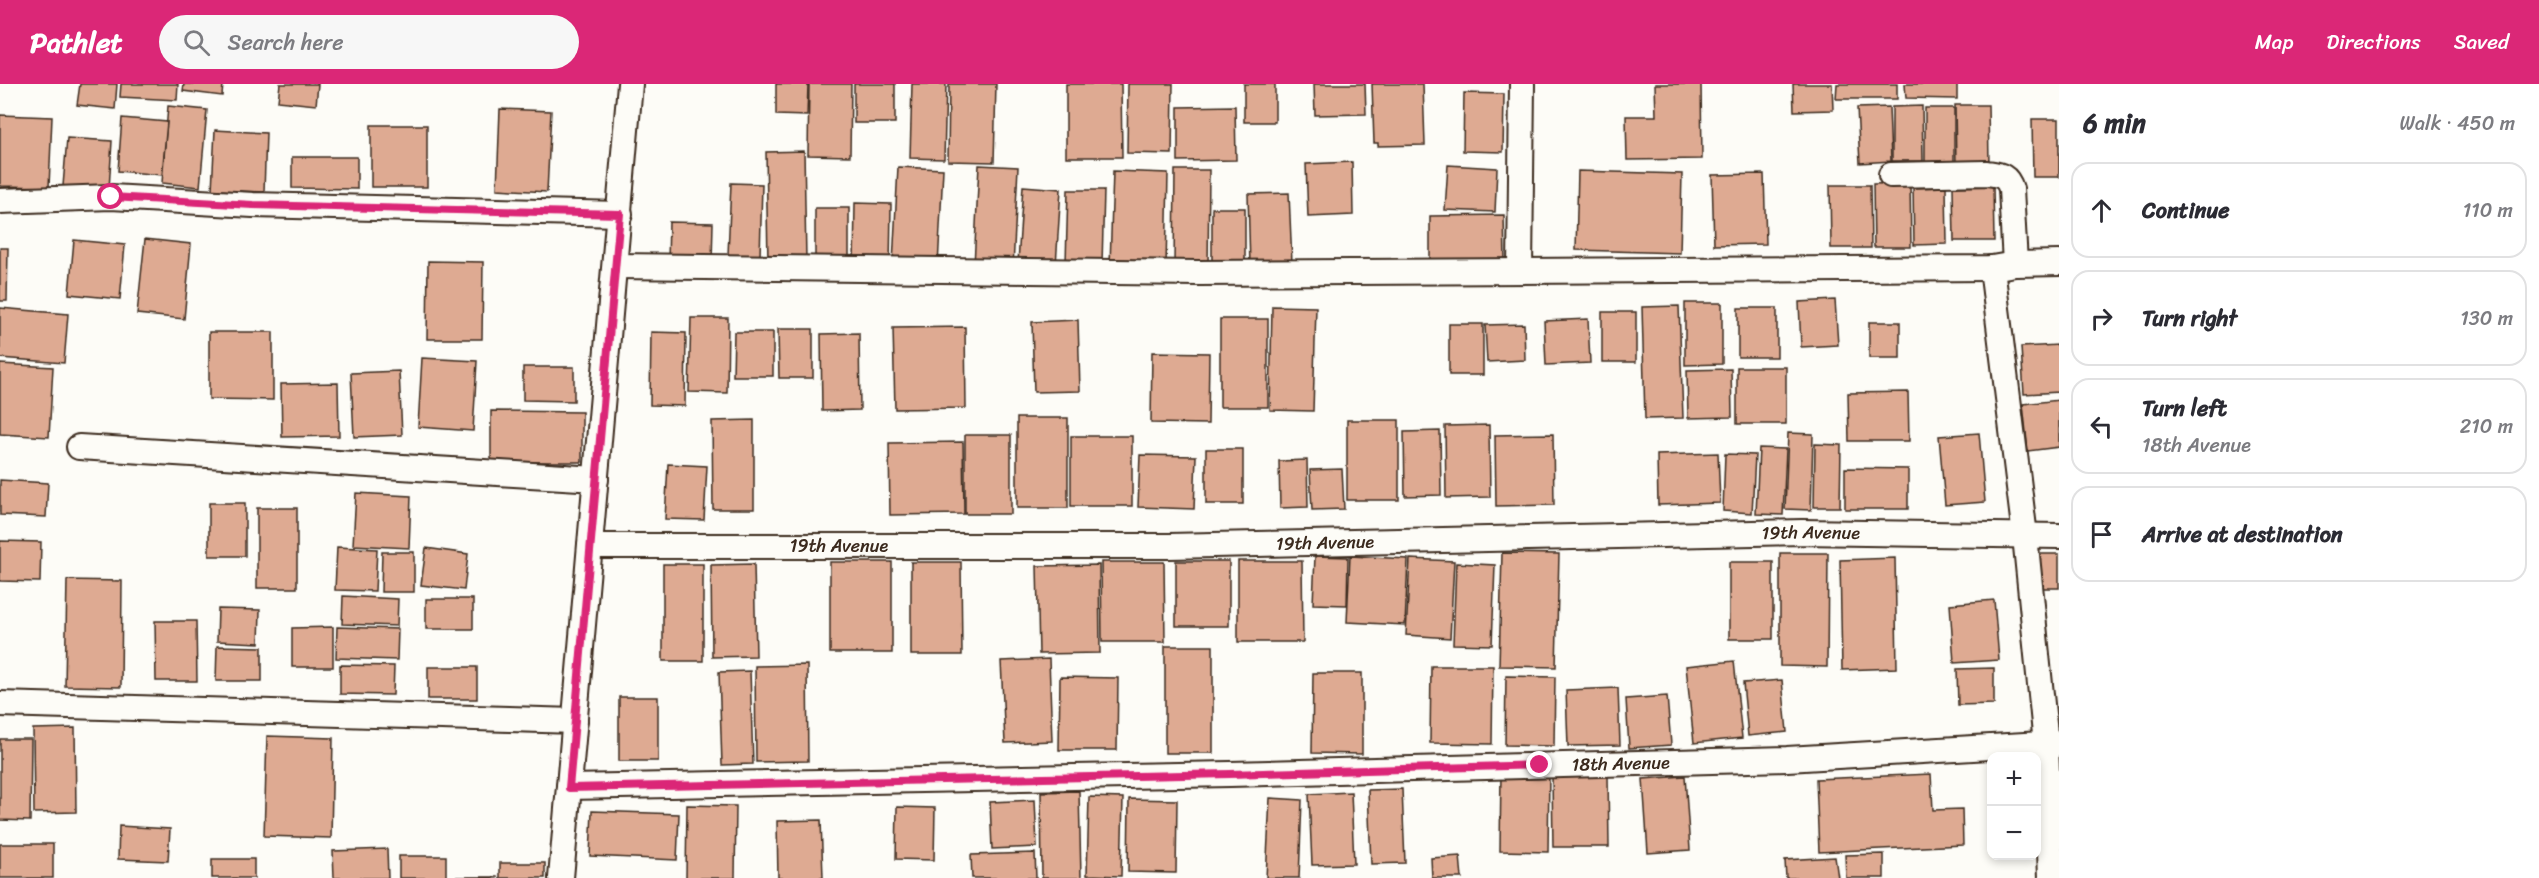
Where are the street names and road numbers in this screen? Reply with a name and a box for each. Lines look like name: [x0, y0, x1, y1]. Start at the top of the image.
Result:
street label: 19th Avenue: [1761, 516, 1861, 549]
street label: 19th Avenue: [1275, 525, 1375, 560]
street label: 19th Avenue: [790, 530, 888, 562]
street label: 18th Avenue: [1571, 746, 1671, 781]

